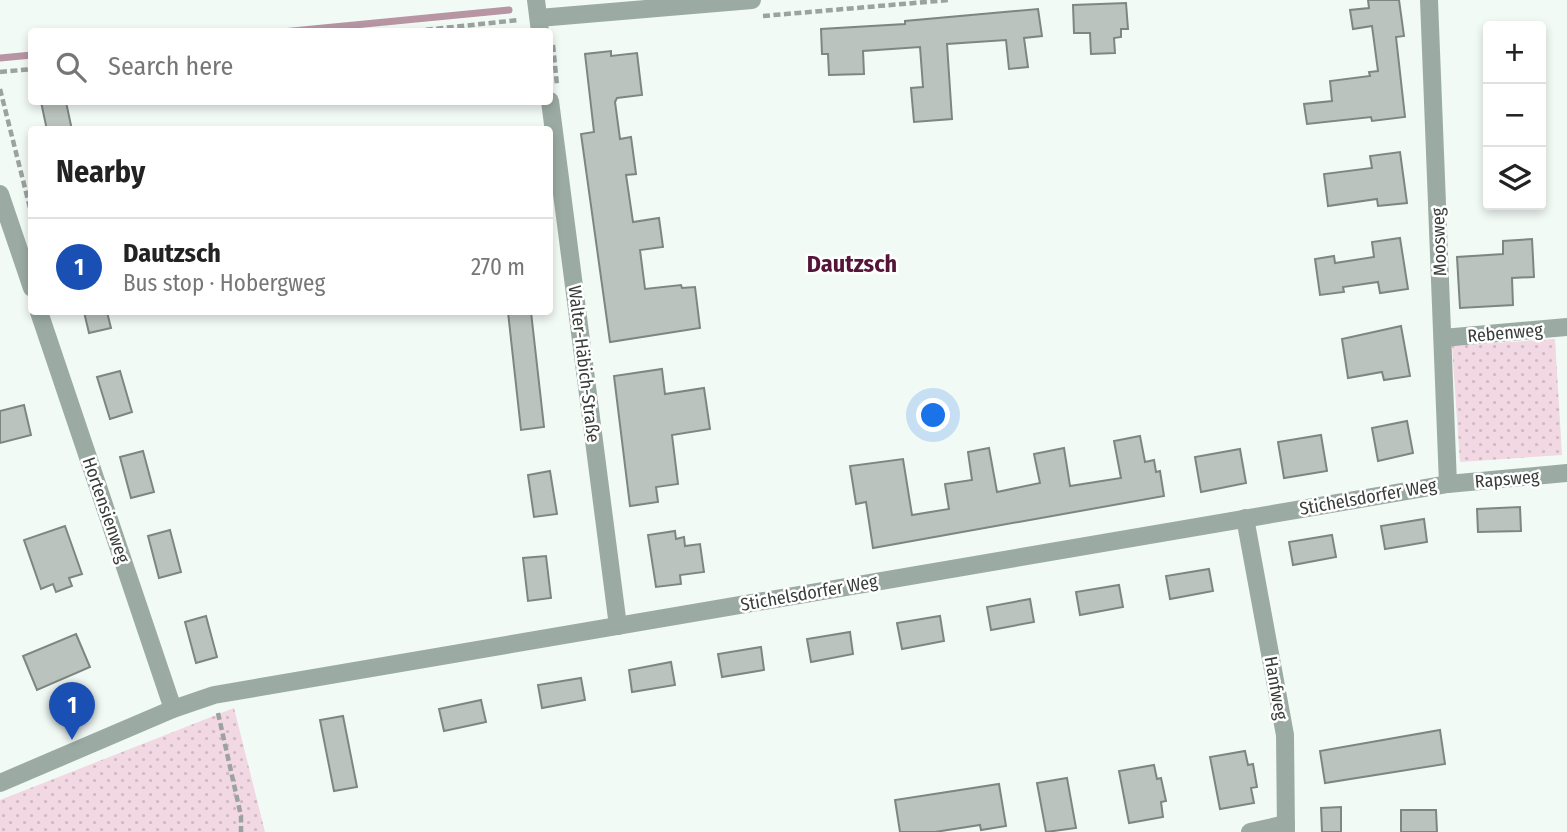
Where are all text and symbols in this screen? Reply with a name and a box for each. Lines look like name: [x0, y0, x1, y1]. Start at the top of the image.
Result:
map controls: [1483, 21, 1546, 210]
button: +: [1483, 21, 1546, 84]
search box: [28, 28, 553, 105]
icon: search: [52, 48, 90, 86]
text: Search here: [108, 51, 233, 82]
button: −: [1483, 84, 1546, 147]
button: layers: [1483, 147, 1546, 210]
text: Nearby: [56, 154, 145, 190]
street label: Moosweg: [1427, 207, 1451, 277]
text: Dautzsch: [123, 238, 221, 269]
district label: Dautzsch: [807, 250, 897, 278]
text: 1: [74, 253, 84, 281]
text: 270 m: [471, 253, 525, 281]
text: Bus stop · Hobergweg: [123, 269, 325, 297]
street label: Walter-Häbich-Straße: [563, 284, 605, 444]
street label: Rebenweg: [1466, 319, 1544, 347]
your location: [916, 398, 950, 432]
street label: Hortensienweg: [78, 454, 135, 566]
street label: Rapsweg: [1474, 465, 1541, 493]
street label: Stichelsdorfer Weg: [1298, 474, 1439, 520]
street label: Stichelsdorfer Weg: [739, 570, 880, 616]
street label: Hanfweg: [1260, 655, 1292, 722]
pin: 1: [49, 682, 95, 740]

